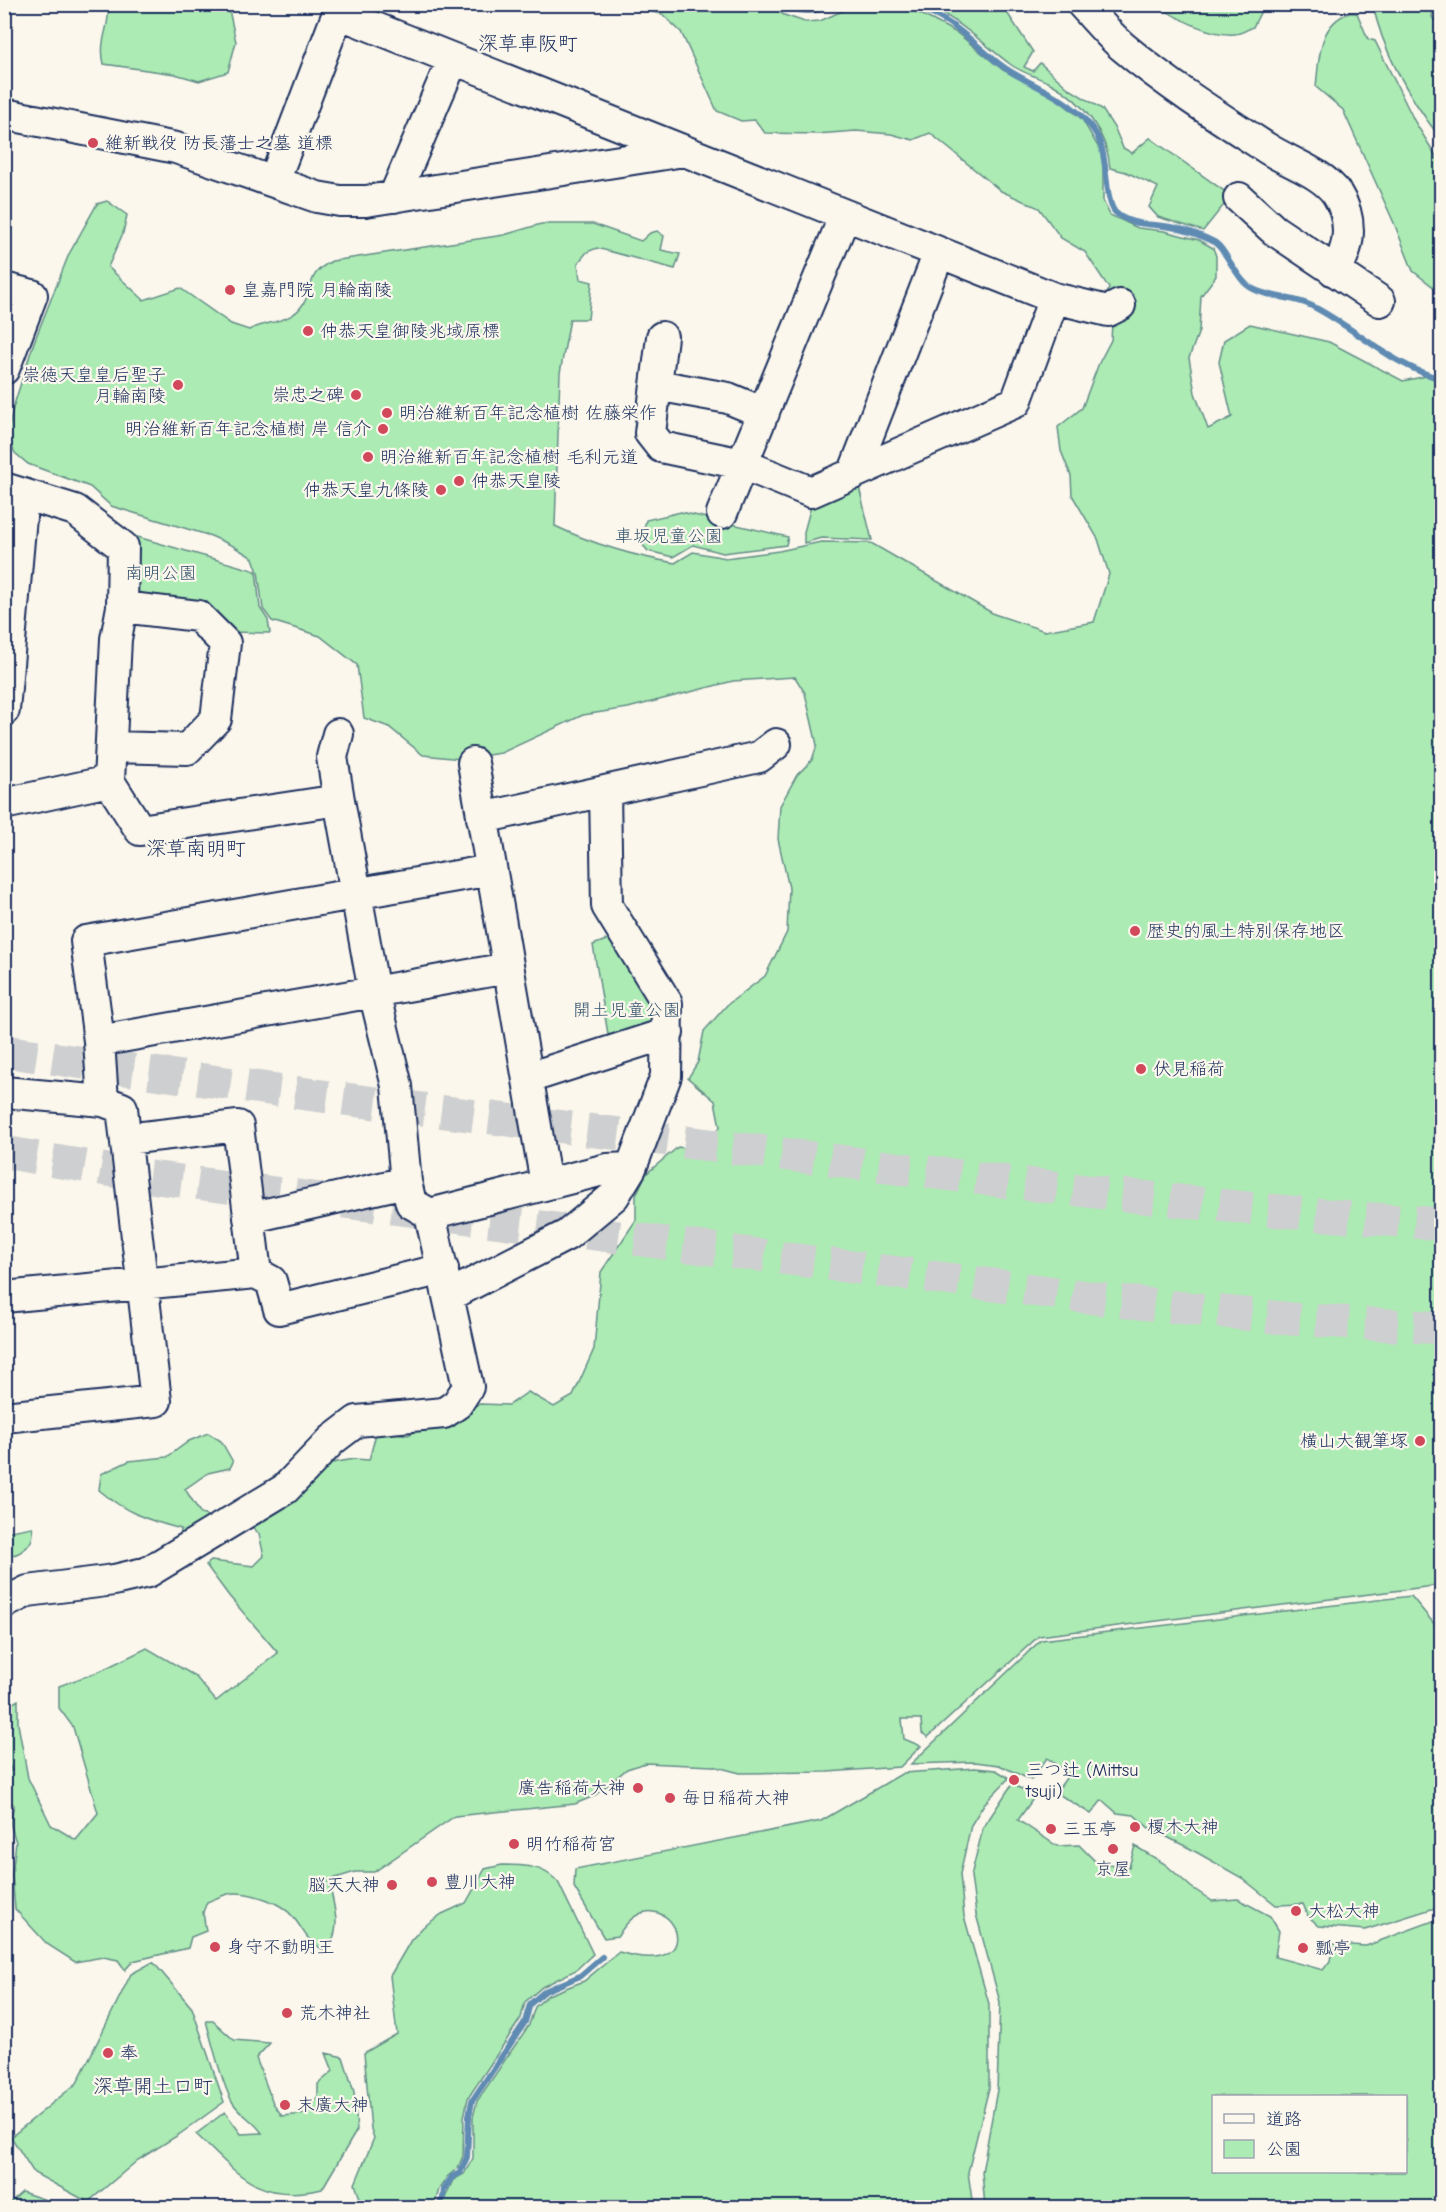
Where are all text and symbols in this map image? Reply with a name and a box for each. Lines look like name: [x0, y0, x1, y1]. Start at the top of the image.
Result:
district label: 深草車阪町: [478, 32, 578, 55]
place label: 維新戦役 防長藩士之墓 道標: [105, 133, 333, 154]
marker: 維新戦役 防長藩士之墓 道標: [86, 136, 100, 150]
place label: 皇嘉門院 月輪南陵: [242, 280, 392, 301]
marker: 皇嘉門院 月輪南陵: [223, 283, 237, 297]
place label: 仲恭天皇御陵兆域原標: [320, 321, 500, 342]
marker: 仲恭天皇御陵兆域原標: [301, 324, 315, 338]
place label: 崇徳天皇皇后聖子 月輪南陵: [22, 365, 166, 407]
marker: 崇徳天皇皇后聖子 月輪南陵: [171, 378, 185, 392]
place label: 崇忠之碑: [272, 385, 344, 406]
marker: 崇忠之碑: [349, 388, 363, 402]
place label: 明治維新百年記念植樹 佐藤栄作: [399, 403, 657, 424]
marker: 明治維新百年記念植樹 佐藤栄作: [380, 406, 394, 420]
place label: 明治維新百年記念植樹 岸 信介: [125, 419, 371, 440]
marker: 明治維新百年記念植樹 岸 信介: [376, 422, 390, 436]
place label: 明治維新百年記念植樹 毛利元道: [380, 447, 638, 468]
marker: 明治維新百年記念植樹 毛利元道: [361, 450, 375, 464]
place label: 仲恭天皇陵: [471, 471, 561, 492]
marker: 仲恭天皇陵: [452, 474, 466, 488]
place label: 仲恭天皇九條陵: [303, 480, 429, 501]
marker: 仲恭天皇九條陵: [434, 483, 448, 497]
park label: 車坂児童公園: [615, 526, 723, 547]
park label: 南明公園: [125, 563, 197, 584]
district label: 深草南明町: [146, 837, 246, 860]
place label: 歴史的風土特別保存地区: [1147, 921, 1345, 942]
marker: 歴史的風土特別保存地区: [1128, 924, 1142, 938]
park label: 開土児童公園: [573, 1000, 681, 1021]
place label: 伏見稲荷: [1153, 1059, 1225, 1080]
marker: 伏見稲荷: [1134, 1062, 1148, 1076]
place label: 横山大観筆塚: [1300, 1431, 1408, 1452]
marker: 横山大観筆塚: [1413, 1434, 1427, 1448]
place label: 三つ辻 (Mittsu tsuji): [1025, 1760, 1138, 1802]
marker: 三つ辻 (Mittsu tsuji): [1007, 1773, 1021, 1787]
place label: 廣告稲荷大神: [518, 1778, 626, 1799]
marker: 廣告稲荷大神: [631, 1781, 645, 1795]
place label: 毎日稲荷大神: [682, 1788, 790, 1809]
marker: 毎日稲荷大神: [663, 1791, 677, 1805]
place label: 榎木大神: [1147, 1817, 1219, 1838]
place label: 三玉亭: [1063, 1819, 1117, 1840]
marker: 榎木大神: [1128, 1820, 1142, 1834]
marker: 三玉亭: [1044, 1822, 1058, 1836]
place label: 明竹稲荷宮: [526, 1834, 616, 1855]
marker: 明竹稲荷宮: [507, 1837, 521, 1851]
marker: 京屋: [1106, 1842, 1120, 1856]
place label: 京屋: [1095, 1859, 1131, 1880]
place label: 豊川大神: [444, 1872, 516, 1893]
place label: 脳天大神: [308, 1875, 380, 1896]
marker: 豊川大神: [425, 1875, 439, 1889]
marker: 脳天大神: [385, 1878, 399, 1892]
place label: 大松大神: [1308, 1901, 1380, 1922]
marker: 大松大神: [1289, 1904, 1303, 1918]
place label: 身守不動明王: [227, 1937, 335, 1958]
place label: 瓢亭: [1315, 1938, 1351, 1959]
marker: 身守不動明王: [208, 1940, 222, 1954]
marker: 瓢亭: [1296, 1941, 1310, 1955]
place label: 荒木神社: [299, 2003, 371, 2024]
marker: 荒木神社: [280, 2006, 294, 2020]
place label: 奉: [120, 2043, 138, 2064]
marker: 奉: [101, 2046, 115, 2060]
district label: 深草開土口町: [93, 2075, 213, 2098]
place label: 末廣大神: [297, 2095, 369, 2116]
legend: [1212, 2095, 1407, 2173]
marker: 末廣大神: [278, 2098, 292, 2112]
text: 道路: [1266, 2109, 1302, 2130]
text: 公園: [1266, 2139, 1302, 2160]

